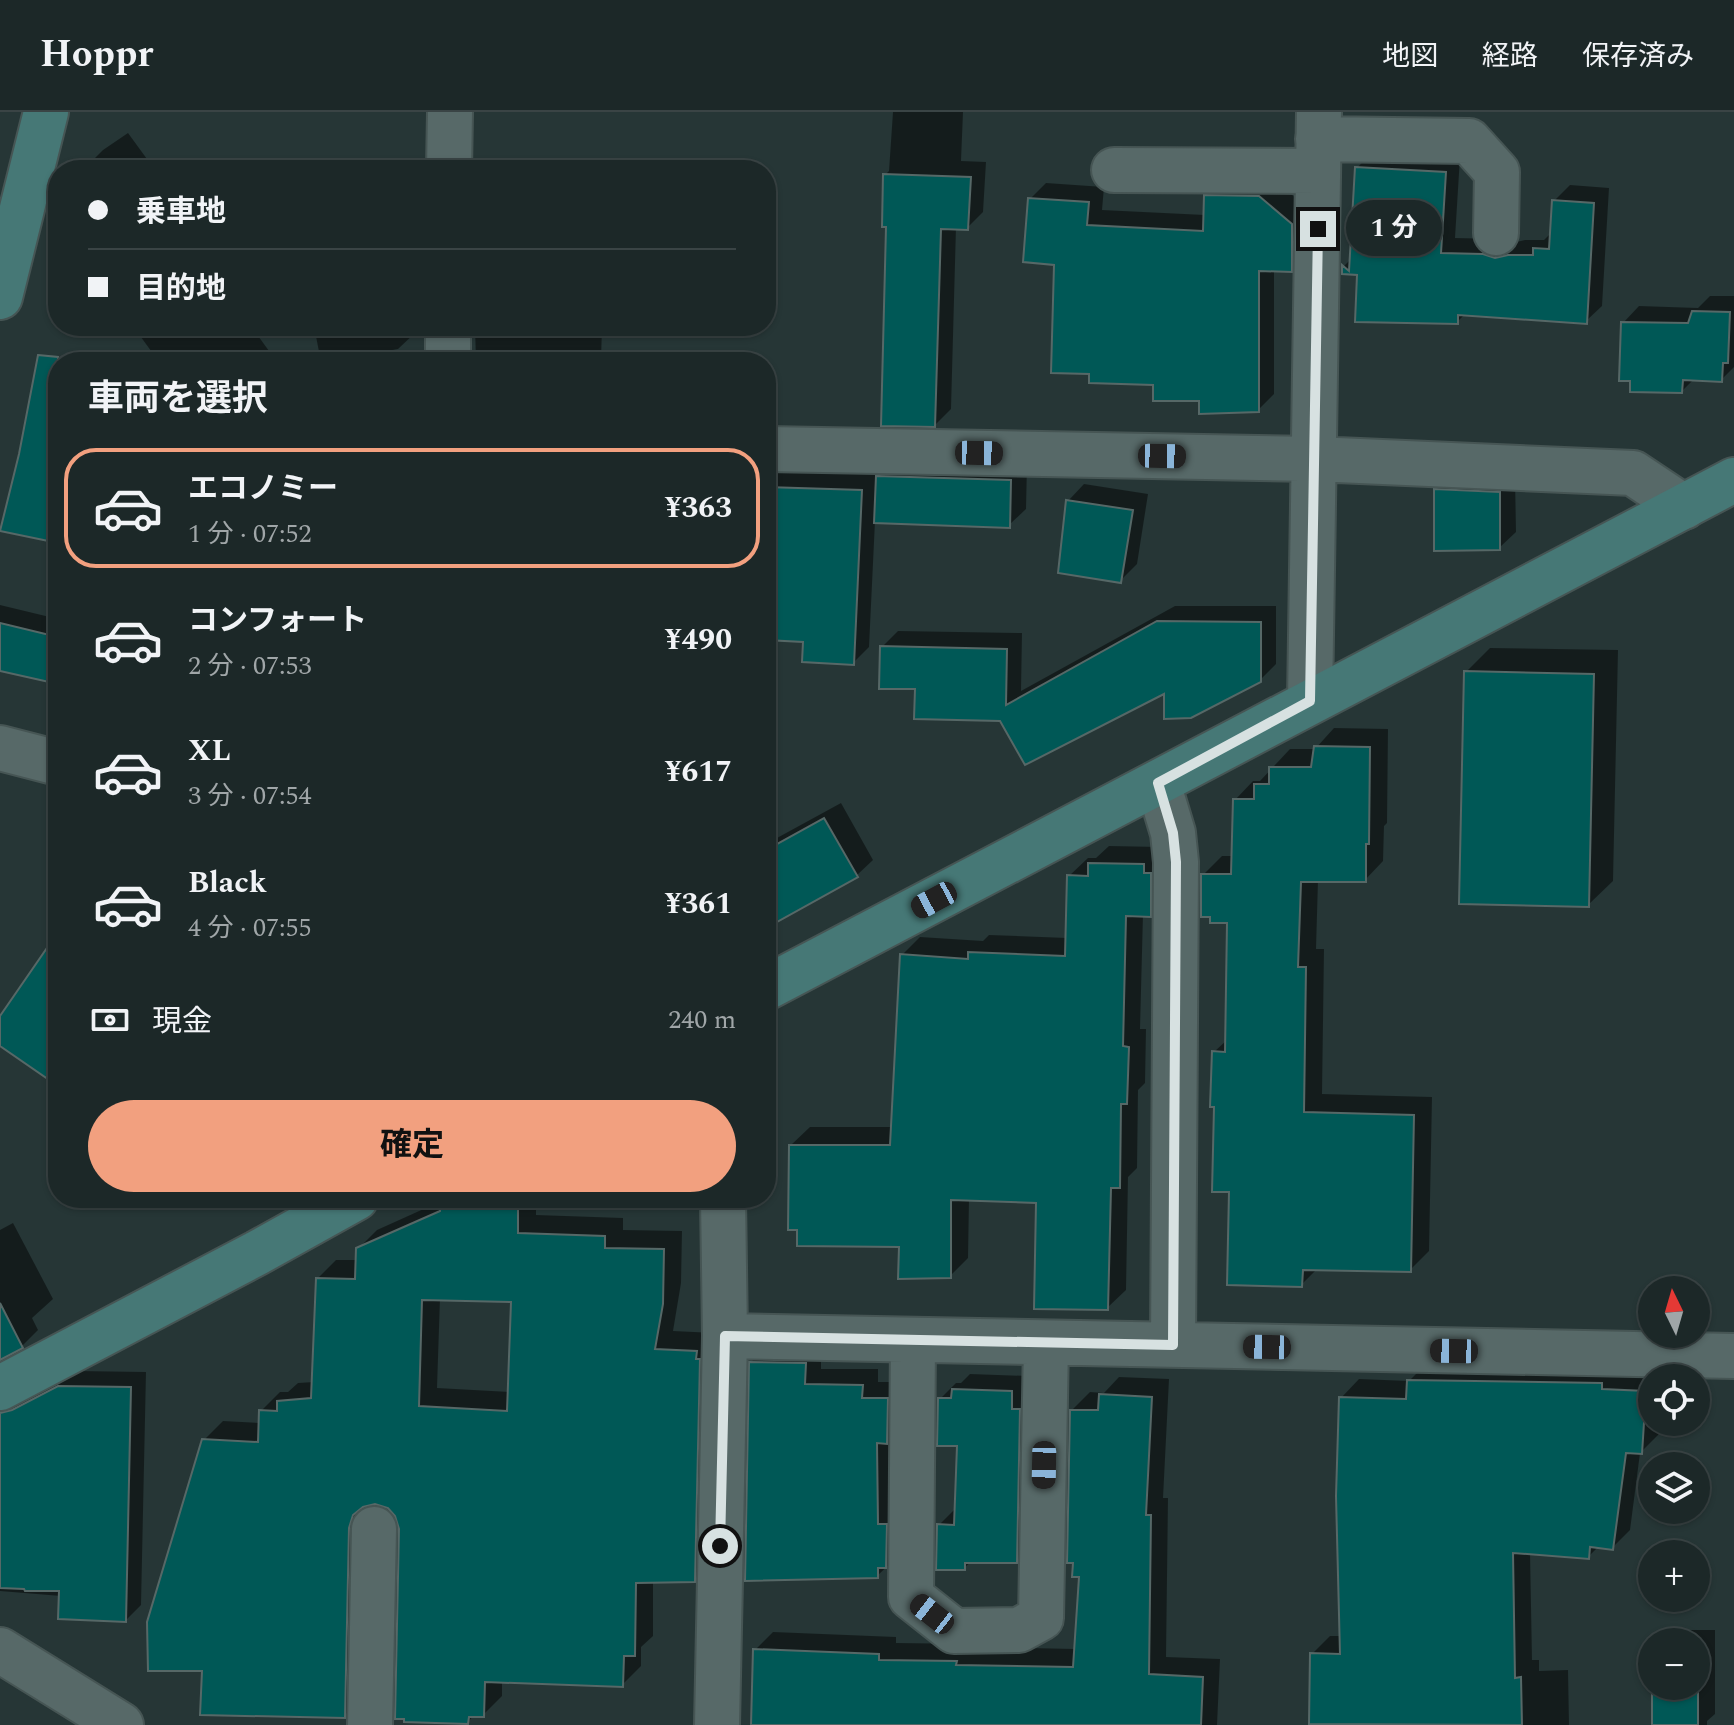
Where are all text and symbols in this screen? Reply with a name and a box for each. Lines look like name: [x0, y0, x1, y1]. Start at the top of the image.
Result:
text: Hoppr: [40, 26, 153, 84]
text: 地図: [1382, 35, 1438, 78]
text: 経路: [1482, 35, 1538, 78]
text: 保存済み: [1582, 35, 1694, 78]
text: 乗車地: [136, 189, 226, 235]
callout: 1 分: [1346, 201, 1442, 257]
text: 1 分: [1370, 208, 1418, 248]
route end: [1300, 211, 1336, 247]
text: 目的地: [136, 266, 226, 312]
text: 車両を選択: [88, 372, 268, 427]
car: [955, 441, 1003, 465]
car: [1138, 444, 1186, 468]
text: エコノミー: [188, 466, 338, 512]
icon: car: [92, 472, 164, 544]
text: ¥363: [665, 485, 732, 531]
text: 1 分 · 07:52: [188, 514, 312, 554]
text: コンフォート: [188, 598, 367, 644]
icon: car: [92, 604, 164, 676]
text: ¥490: [665, 617, 732, 663]
text: 2 分 · 07:53: [188, 646, 312, 686]
text: XL: [188, 728, 231, 774]
icon: car: [92, 736, 164, 808]
text: ¥617: [665, 749, 732, 795]
text: 3 分 · 07:54: [188, 776, 312, 816]
text: Black: [188, 860, 267, 906]
icon: car: [92, 868, 164, 940]
car: [907, 878, 961, 922]
text: ¥361: [665, 881, 732, 927]
text: 4 分 · 07:55: [188, 908, 312, 948]
icon: cash: [88, 998, 132, 1042]
text: 現金: [152, 999, 212, 1045]
text: 240 m: [668, 1000, 736, 1040]
button: 確定: [88, 1100, 736, 1192]
north arrow: [1638, 1276, 1710, 1348]
map controls: [1638, 1276, 1710, 1700]
car: [1243, 1335, 1291, 1359]
car: [1430, 1339, 1478, 1363]
button: locate: [1638, 1364, 1710, 1436]
car: [1032, 1441, 1056, 1489]
button: layers: [1638, 1452, 1710, 1524]
route start: [702, 1528, 738, 1564]
button: +: [1638, 1540, 1710, 1612]
car: [906, 1590, 958, 1638]
button: −: [1638, 1628, 1710, 1700]

